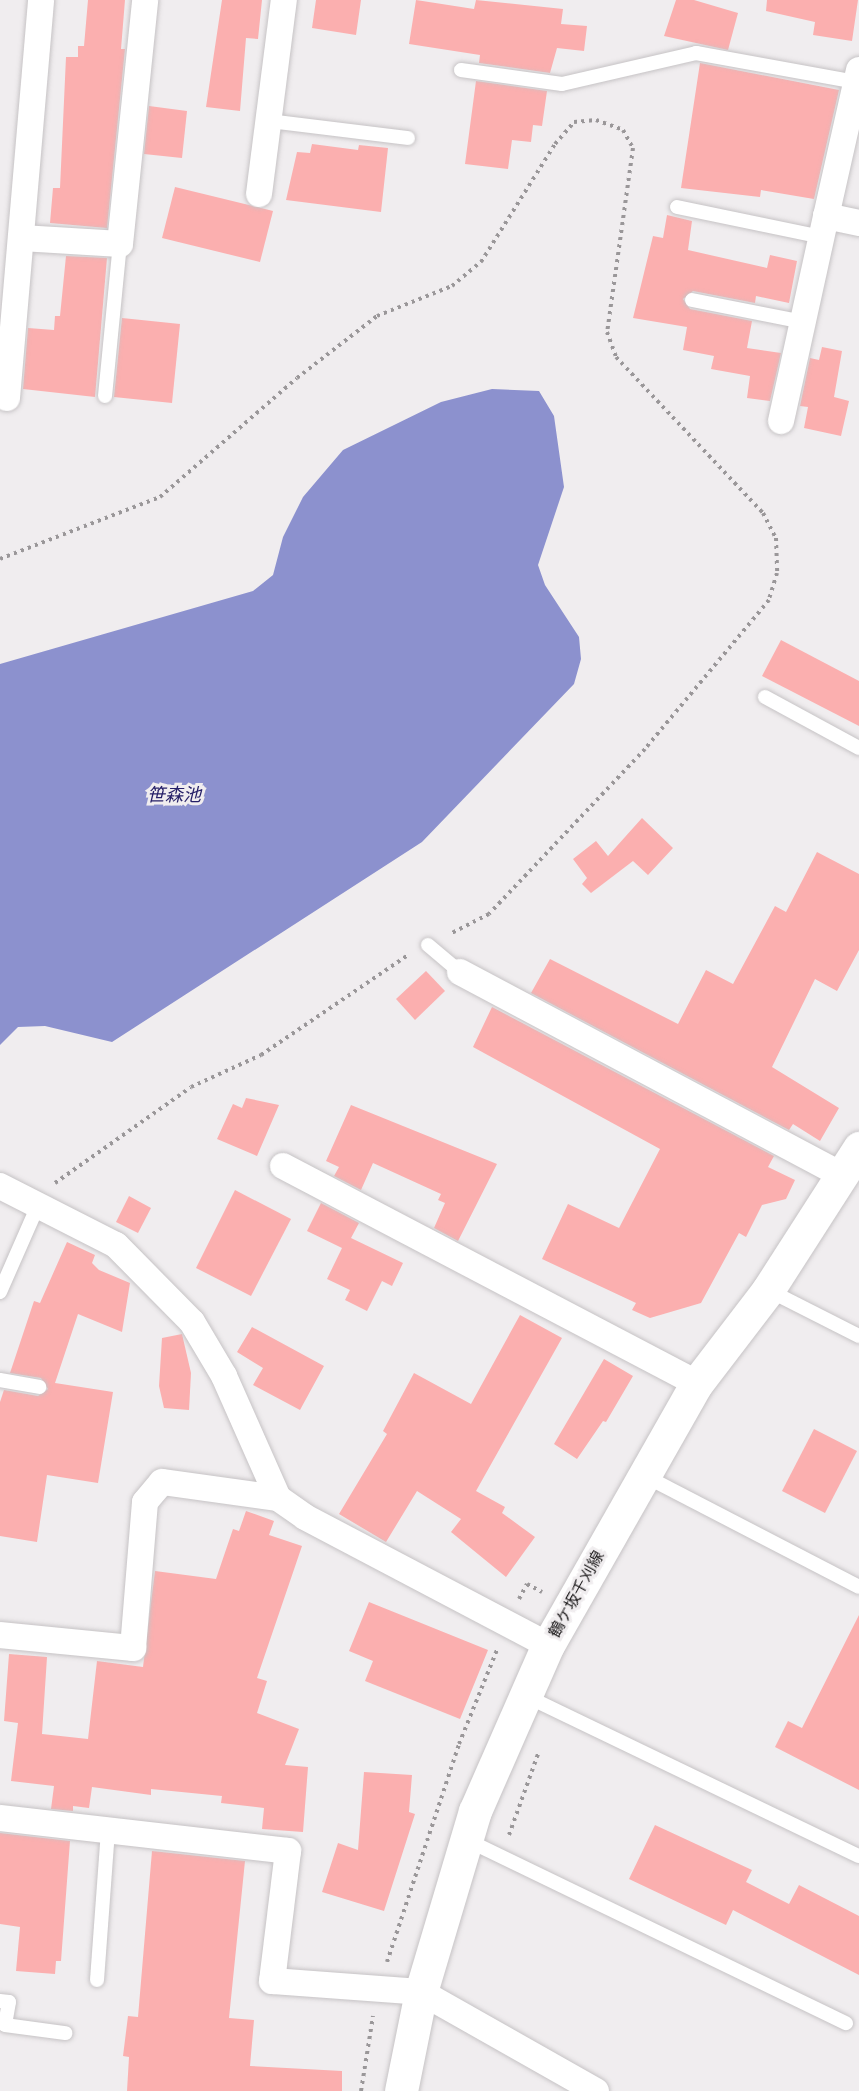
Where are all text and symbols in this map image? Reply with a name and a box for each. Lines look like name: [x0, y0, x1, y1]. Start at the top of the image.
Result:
water label: 笹森池: [147, 784, 201, 806]
street label: 鶴ケ坂千刈線: [544, 1547, 608, 1641]

